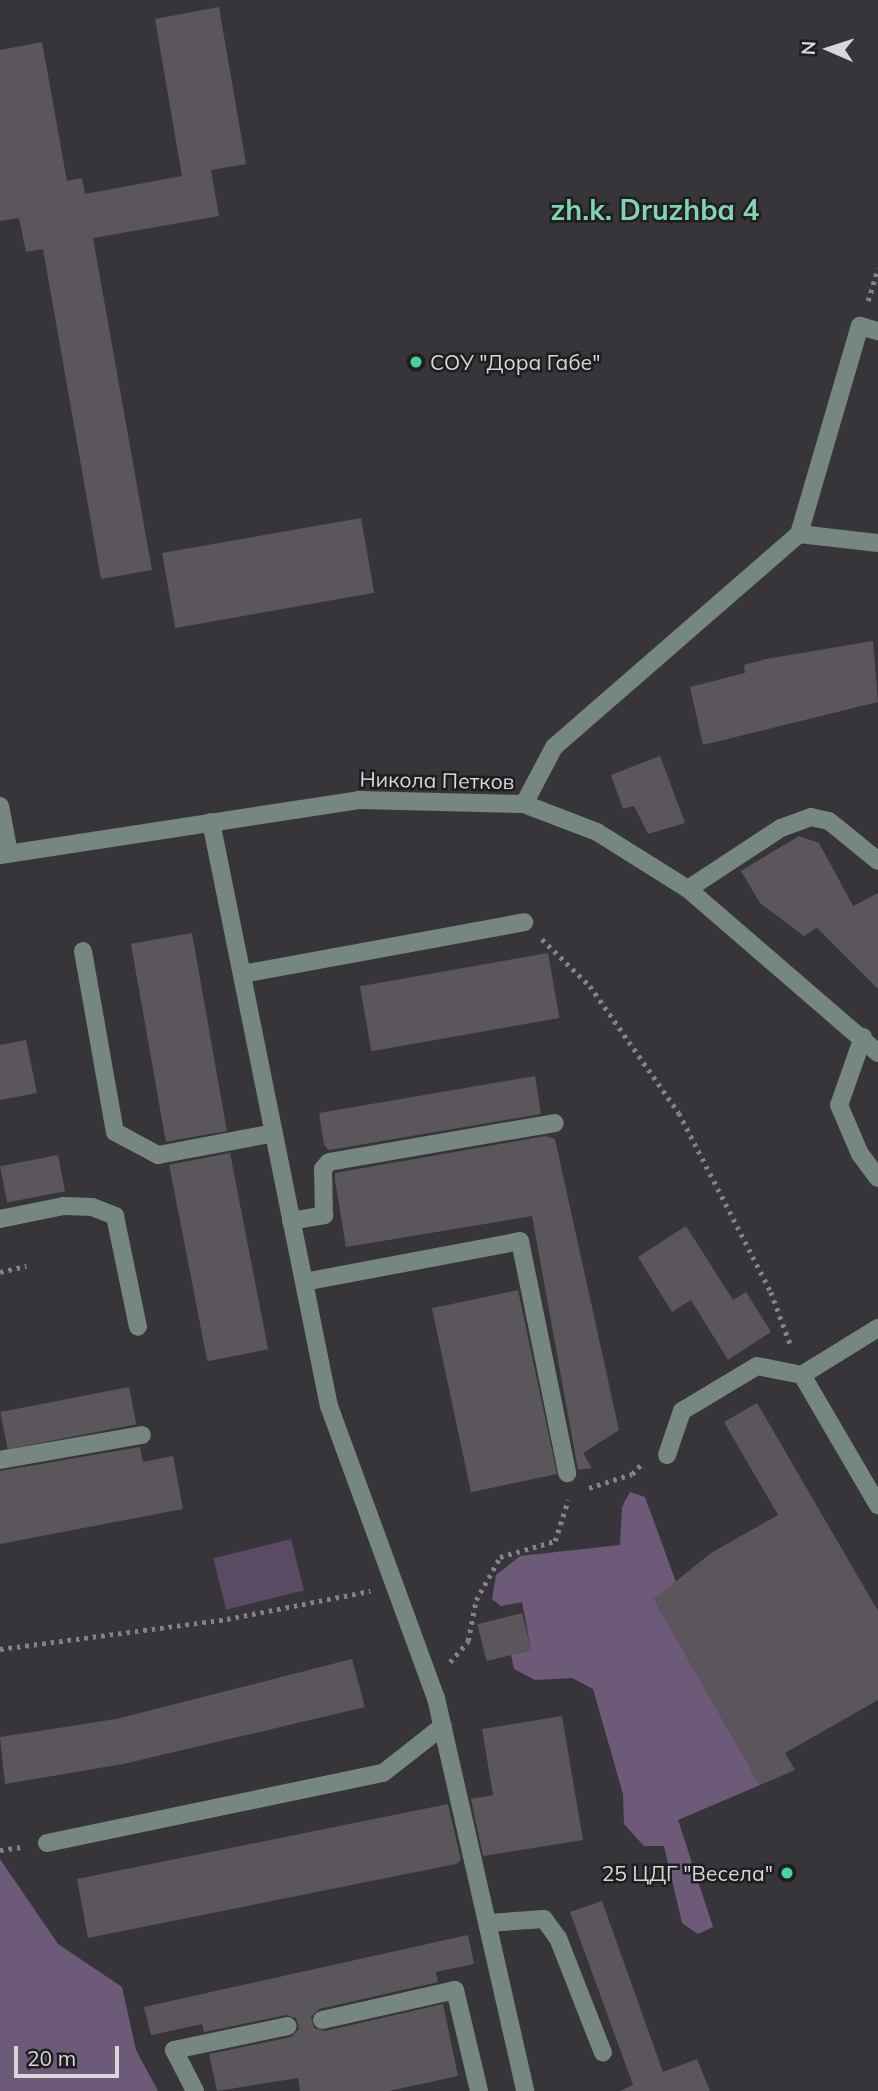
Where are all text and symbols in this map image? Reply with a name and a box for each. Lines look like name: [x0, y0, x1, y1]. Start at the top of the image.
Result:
north arrow: [794, 14, 864, 84]
text: N: [796, 40, 820, 56]
district label: zh.k. Druzhba 4: [551, 193, 759, 227]
place label: СОУ "Дора Габе": [430, 349, 600, 375]
marker: СОУ "Дора Габе": [408, 354, 424, 370]
street label: Никола Петков: [359, 766, 515, 794]
place label: 25 ЦДГ "Весела": [602, 1860, 773, 1886]
marker: 25 ЦДГ "Весела": [779, 1865, 795, 1881]
scale bar: [18, 2032, 122, 2076]
text: 20 m: [27, 2045, 76, 2071]

